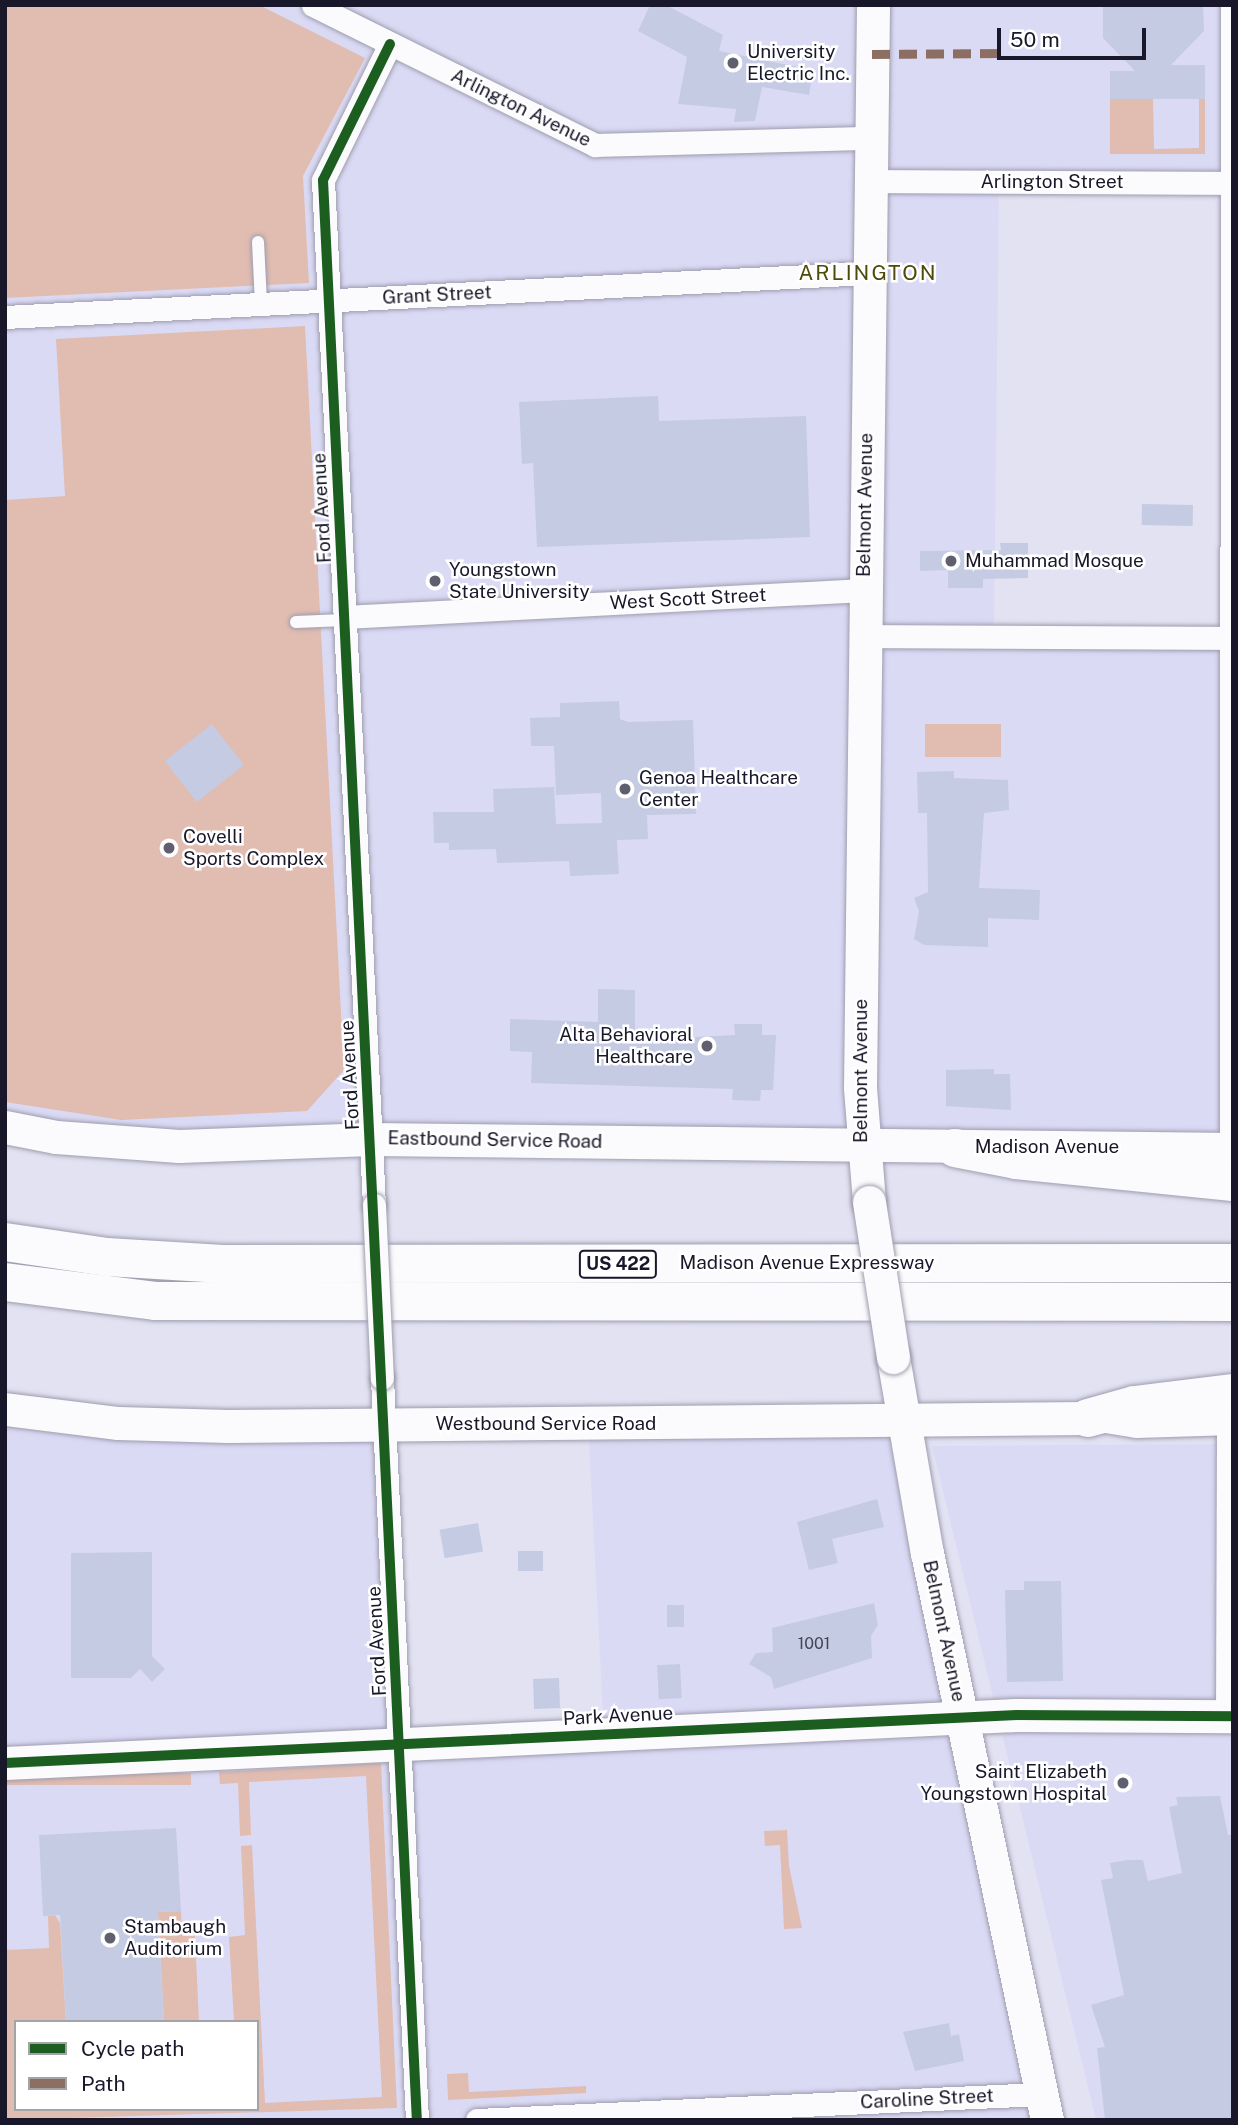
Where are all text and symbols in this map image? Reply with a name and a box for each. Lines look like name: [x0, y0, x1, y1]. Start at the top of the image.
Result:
scale bar: [1000, 14, 1149, 58]
text: 50 m: [1010, 27, 1060, 52]
place label: University Electric Inc.: [747, 41, 850, 85]
marker: University Electric Inc.: [725, 55, 741, 71]
street label: Arlington Avenue: [447, 64, 595, 152]
street label: Arlington Street: [980, 171, 1124, 193]
district label: ARLINGTON: [800, 260, 936, 286]
street label: Grant Street: [382, 281, 492, 309]
street label: Belmont Avenue: [852, 433, 878, 577]
street label: Ford Avenue: [308, 452, 336, 564]
place label: Muhammad Mosque: [965, 550, 1144, 572]
marker: Muhammad Mosque: [943, 553, 959, 569]
place label: Youngstown State University: [449, 559, 590, 603]
marker: Youngstown State University: [427, 573, 443, 589]
street label: West Scott Street: [609, 584, 767, 614]
place label: Genoa Healthcare Center: [639, 767, 798, 811]
marker: Genoa Healthcare Center: [617, 781, 633, 797]
place label: Covelli Sports Complex: [183, 826, 324, 870]
marker: Covelli Sports Complex: [161, 840, 177, 856]
street label: Belmont Avenue: [850, 999, 872, 1143]
street label: Ford Avenue: [336, 1019, 364, 1131]
place label: Alta Behavioral Healthcare: [559, 1024, 693, 1068]
marker: Alta Behavioral Healthcare: [699, 1038, 715, 1054]
street label: Eastbound Service Road: [387, 1127, 603, 1153]
street label: Madison Avenue: [975, 1136, 1119, 1158]
road number: US 422: [578, 1250, 658, 1279]
street label: Madison Avenue Expressway: [680, 1252, 934, 1274]
street label: Westbound Service Road: [436, 1413, 656, 1435]
street label: Belmont Avenue: [918, 1558, 970, 1704]
street label: Ford Avenue: [363, 1585, 391, 1697]
house number: 1001: [798, 1634, 830, 1654]
street label: Park Avenue: [562, 1702, 674, 1730]
place label: Saint Elizabeth Youngstown Hospital: [920, 1761, 1107, 1805]
marker: Saint Elizabeth Youngstown Hospital: [1113, 1773, 1133, 1793]
place label: Stambaugh Auditorium: [124, 1916, 226, 1960]
marker: Stambaugh Auditorium: [102, 1930, 118, 1946]
legend: [14, 2020, 259, 2111]
text: Cycle path: [81, 2036, 184, 2061]
text: Path: [81, 2071, 126, 2096]
street label: Caroline Street: [860, 2084, 994, 2114]

